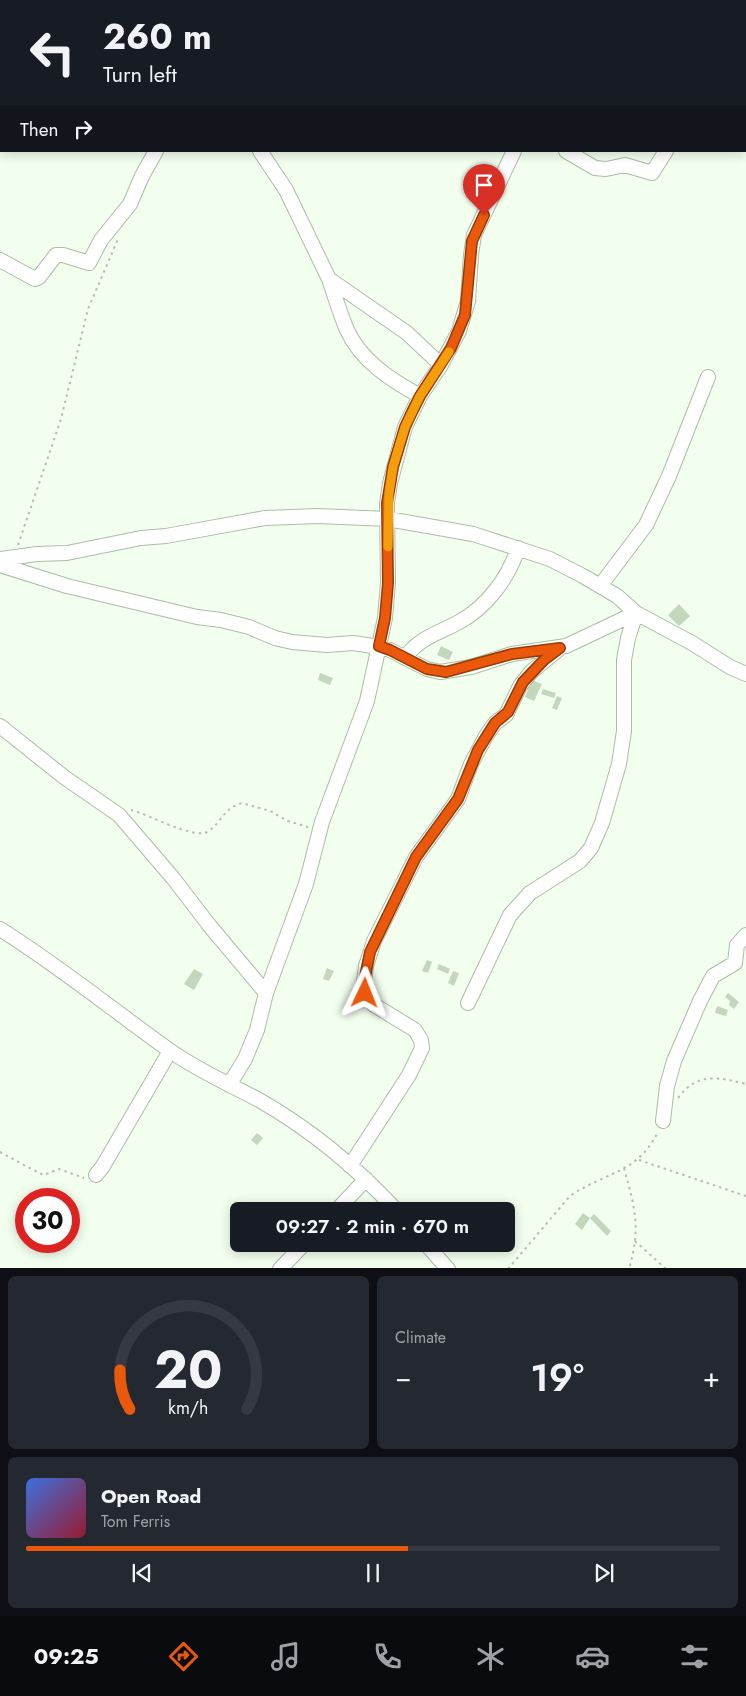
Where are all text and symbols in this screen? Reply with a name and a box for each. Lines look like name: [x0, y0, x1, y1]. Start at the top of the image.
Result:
text: 260 m: [103, 12, 212, 62]
icon: left: [20, 20, 85, 85]
text: Turn left: [103, 58, 177, 90]
icon: right: [69, 115, 97, 143]
text: Then: [20, 116, 59, 143]
pin: [463, 164, 505, 215]
icon: arrive: [470, 171, 498, 199]
position arrow: [338, 966, 390, 1018]
speed limit sign: 30: [15, 1188, 80, 1253]
text: 09:27 · 2 min · 670 m: [276, 1213, 469, 1240]
text: Climate: [395, 1326, 446, 1349]
text: 20: [154, 1332, 223, 1408]
text: 19°: [530, 1350, 584, 1405]
text: −: [395, 1357, 412, 1398]
text: +: [703, 1357, 720, 1398]
text: km/h: [168, 1395, 209, 1421]
text: Open Road: [101, 1483, 201, 1510]
text: Tom Ferris: [101, 1510, 170, 1533]
icon: previous: [128, 1559, 156, 1587]
icon: pause: [359, 1559, 387, 1587]
icon: next: [590, 1559, 618, 1587]
icon: directions: [166, 1639, 201, 1674]
icon: music: [268, 1639, 303, 1674]
icon: phone: [370, 1639, 405, 1674]
icon: climate: [473, 1639, 508, 1674]
icon: car: [575, 1639, 610, 1674]
icon: filters: [677, 1639, 712, 1674]
text: 09:25: [34, 1640, 99, 1672]

